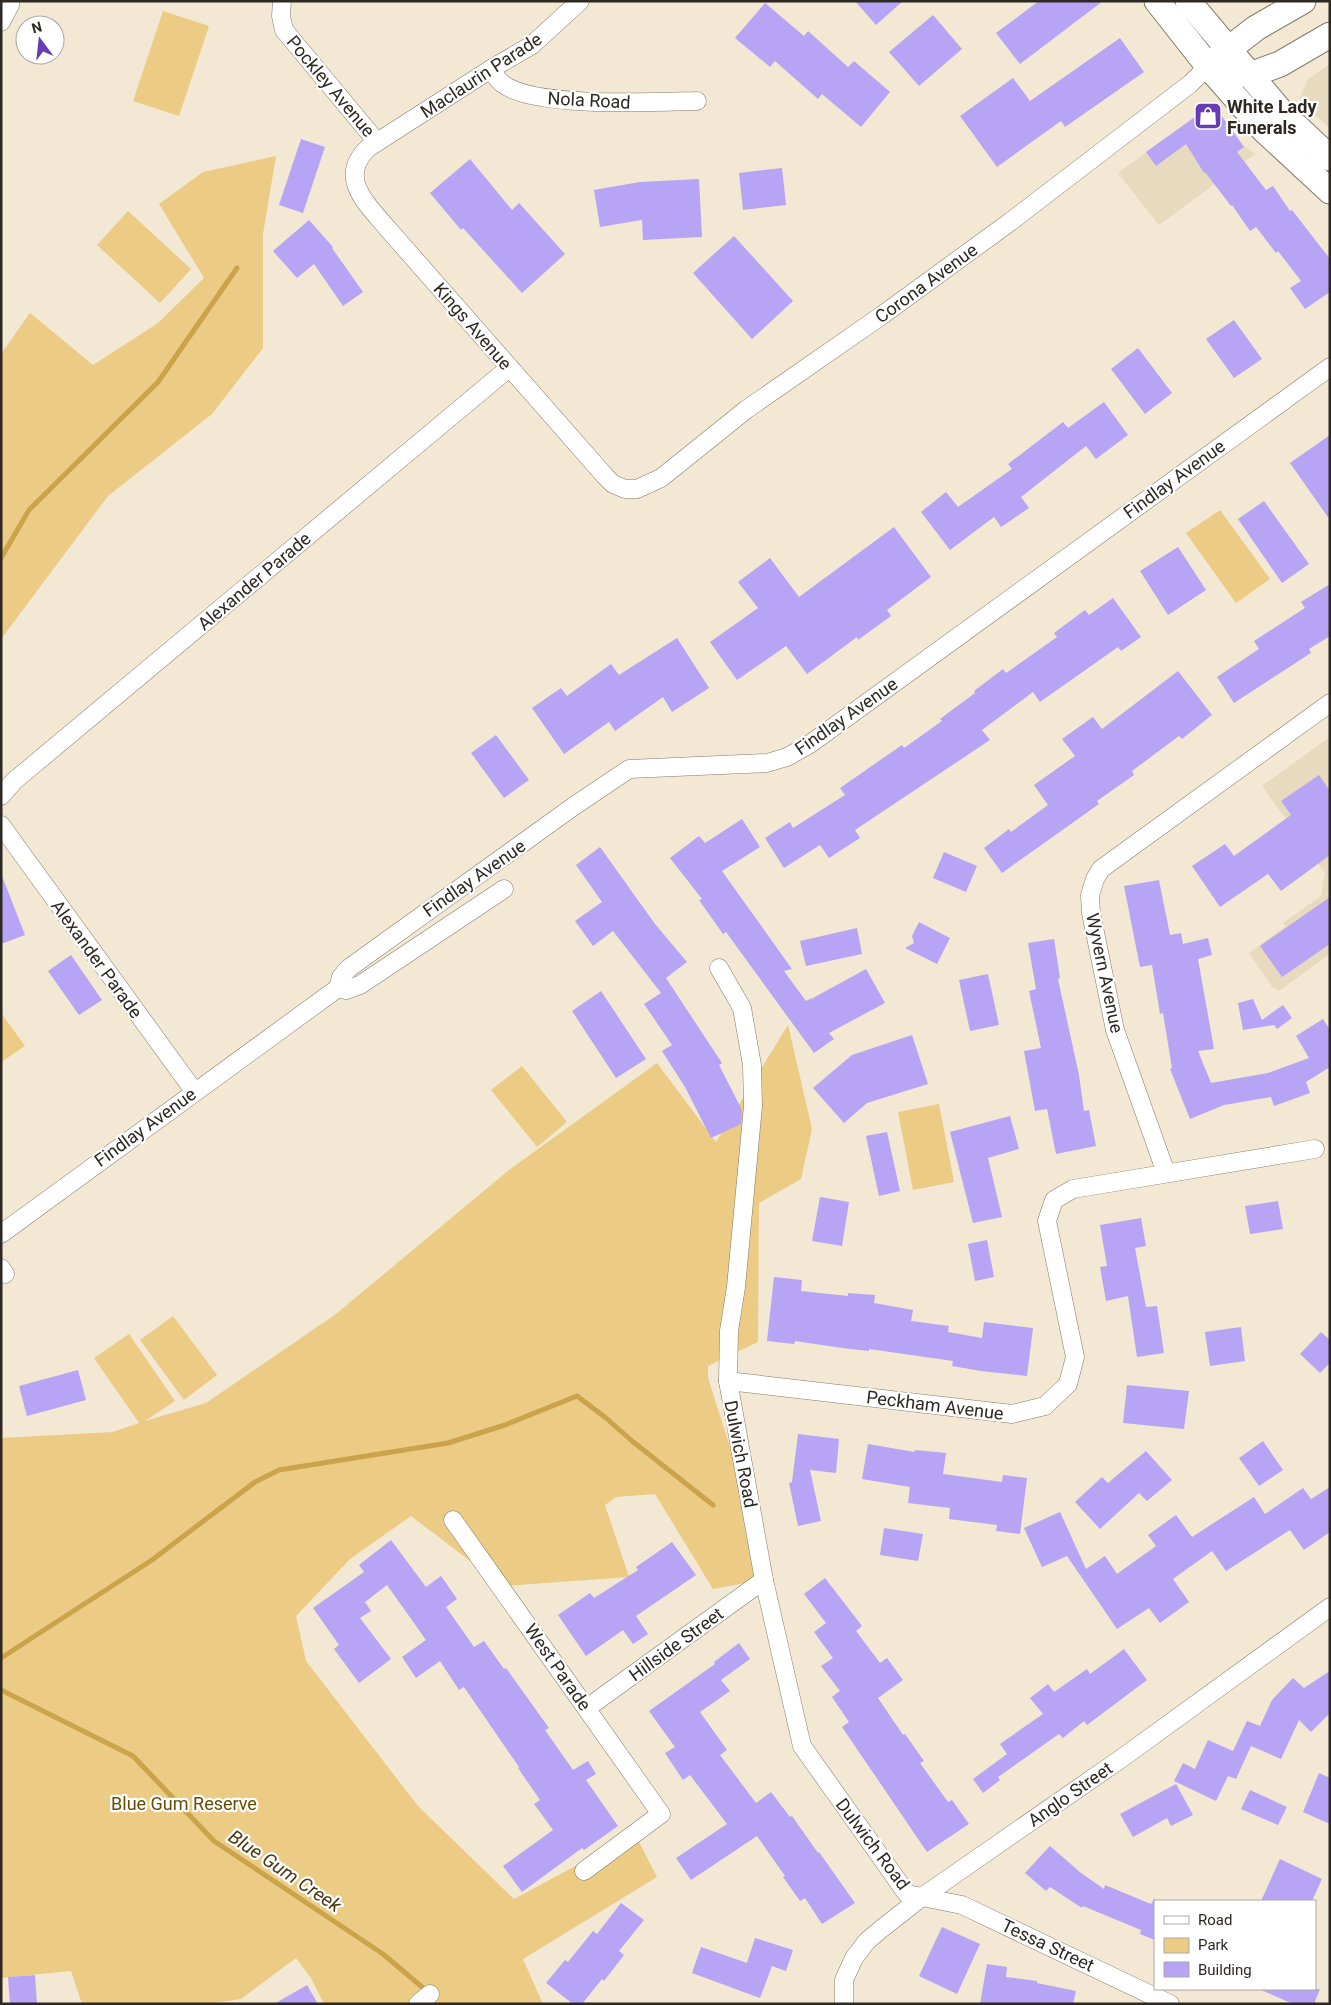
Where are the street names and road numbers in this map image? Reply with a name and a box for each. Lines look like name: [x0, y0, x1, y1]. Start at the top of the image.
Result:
street label: Maclaurin Parade: [416, 28, 546, 122]
street label: Pockley Avenue: [283, 31, 379, 141]
street label: Nola Road: [547, 87, 631, 113]
street label: Corona Avenue: [871, 239, 981, 327]
street label: Kings Avenue: [430, 278, 516, 374]
street label: Findlay Avenue: [1119, 435, 1229, 523]
street label: Alexander Parade: [193, 528, 315, 634]
street label: Findlay Avenue: [791, 673, 901, 759]
street label: Findlay Avenue: [419, 835, 529, 921]
street label: Alexander Parade: [47, 896, 147, 1022]
street label: Wyvern Avenue: [1082, 911, 1128, 1035]
street label: Findlay Avenue: [90, 1083, 200, 1171]
street label: Peckham Avenue: [865, 1386, 1005, 1424]
street label: Dulwich Road: [720, 1398, 762, 1510]
street label: Hillside Street: [625, 1603, 727, 1685]
street label: West Parade: [520, 1620, 596, 1714]
street label: Anglo Street: [1024, 1757, 1116, 1831]
street label: Dulwich Road: [832, 1794, 914, 1894]
street label: Tessa Street: [998, 1914, 1098, 1976]

